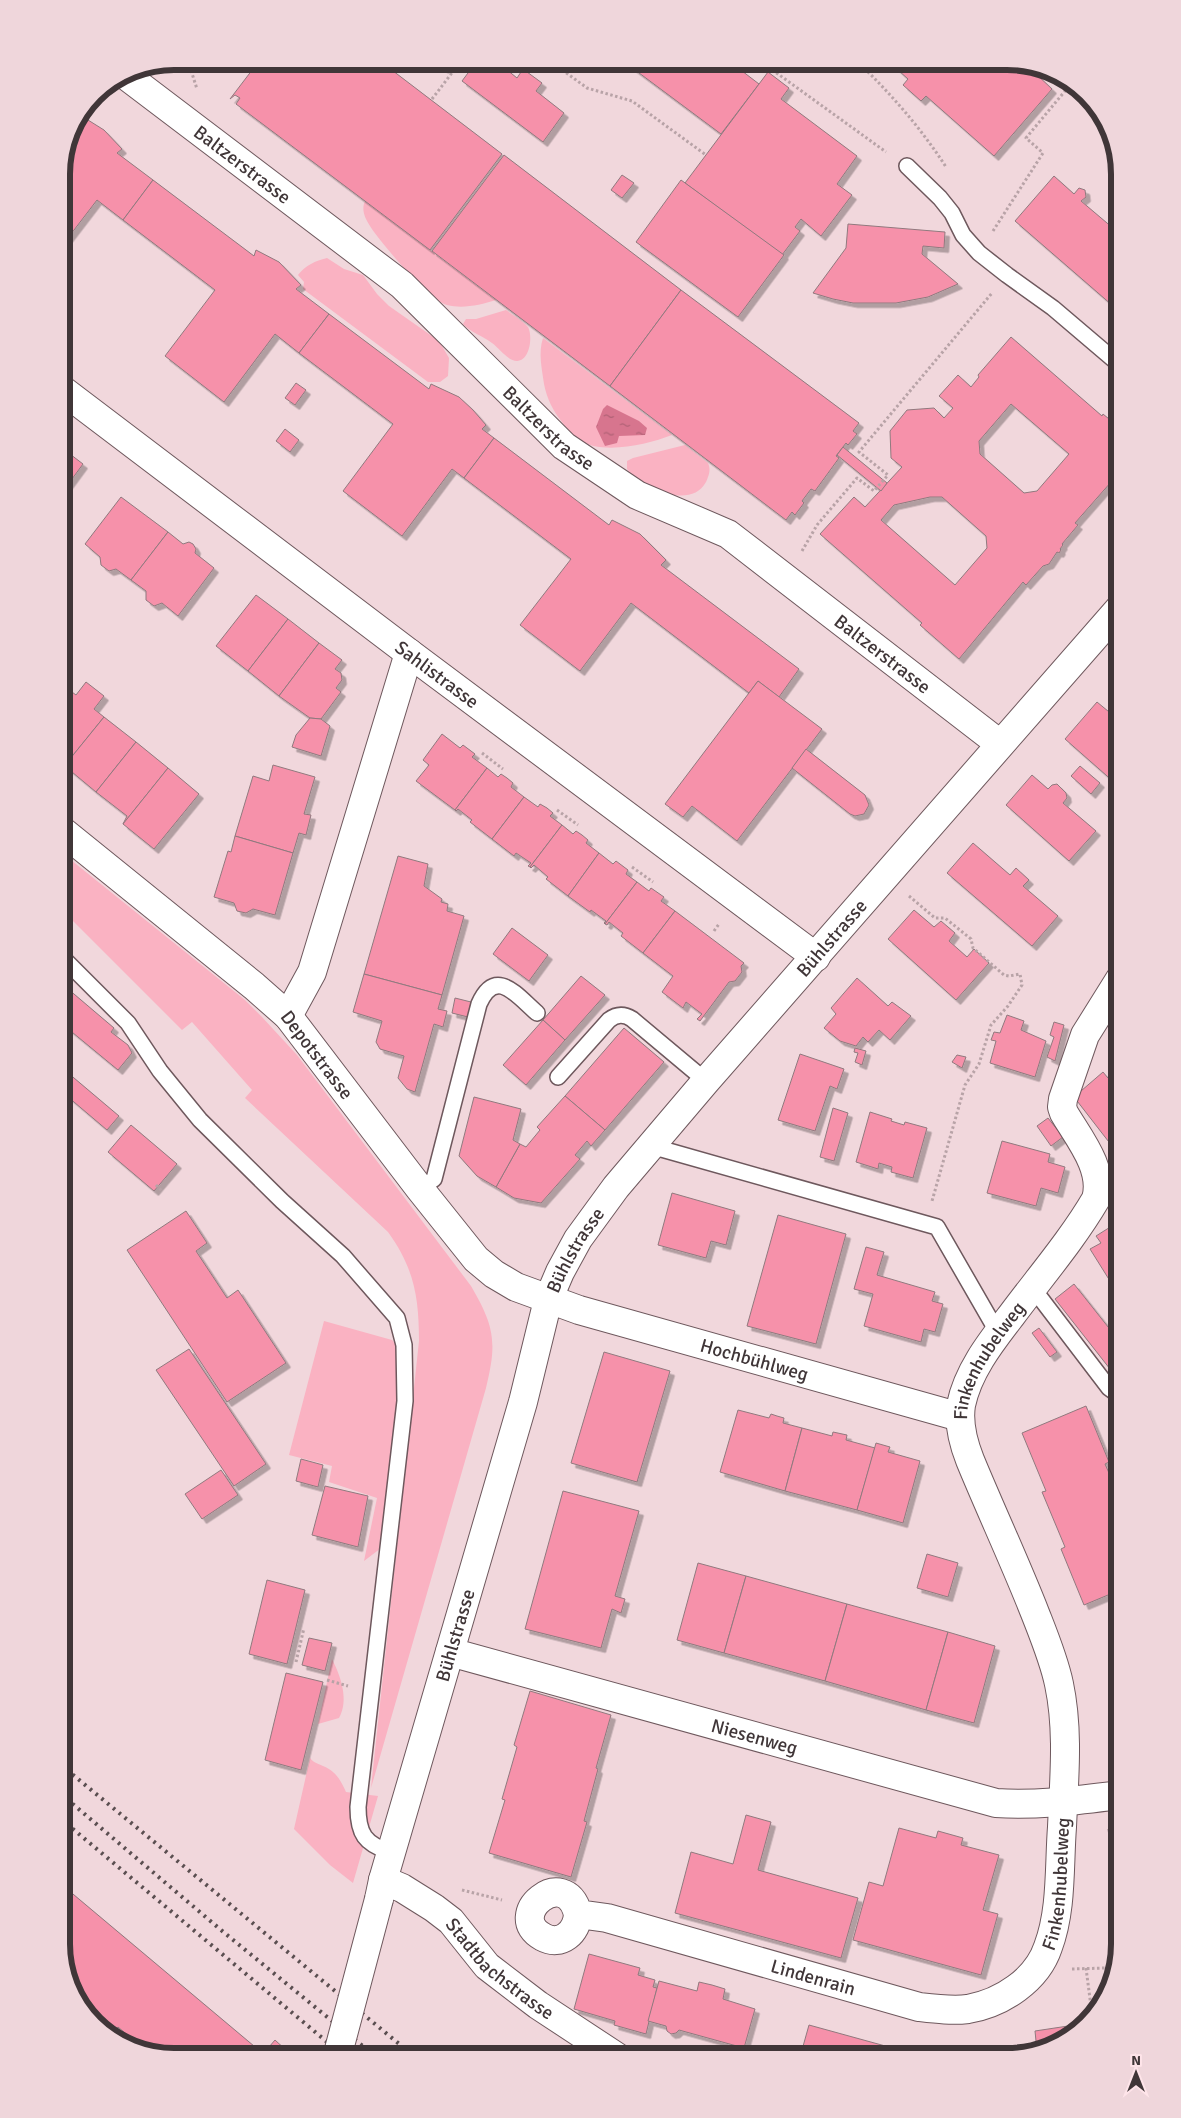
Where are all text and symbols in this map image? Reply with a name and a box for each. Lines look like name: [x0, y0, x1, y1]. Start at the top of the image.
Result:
street label: Baltzerstrasse: [189, 120, 295, 209]
street label: Baltzerstrasse: [497, 381, 599, 476]
street label: Baltzerstrasse: [829, 610, 935, 699]
street label: Sahlistrasse: [390, 636, 483, 714]
street label: Bühlstrasse: [792, 895, 873, 982]
street label: Depotstrasse: [275, 1006, 358, 1105]
street label: Bühlstrasse: [541, 1203, 610, 1297]
street label: Finkenhubelweg: [949, 1297, 1031, 1420]
street label: Hochbühlweg: [697, 1334, 811, 1387]
street label: Bühlstrasse: [431, 1586, 481, 1685]
street label: Niesenweg: [708, 1714, 800, 1761]
street label: Finkenhubelweg: [1037, 1817, 1075, 1954]
street label: Stadtbachstrasse: [440, 1913, 558, 2025]
street label: Lindenrain: [768, 1954, 858, 2001]
north arrow: [1111, 2048, 1161, 2098]
text: N: [1131, 2052, 1141, 2069]

